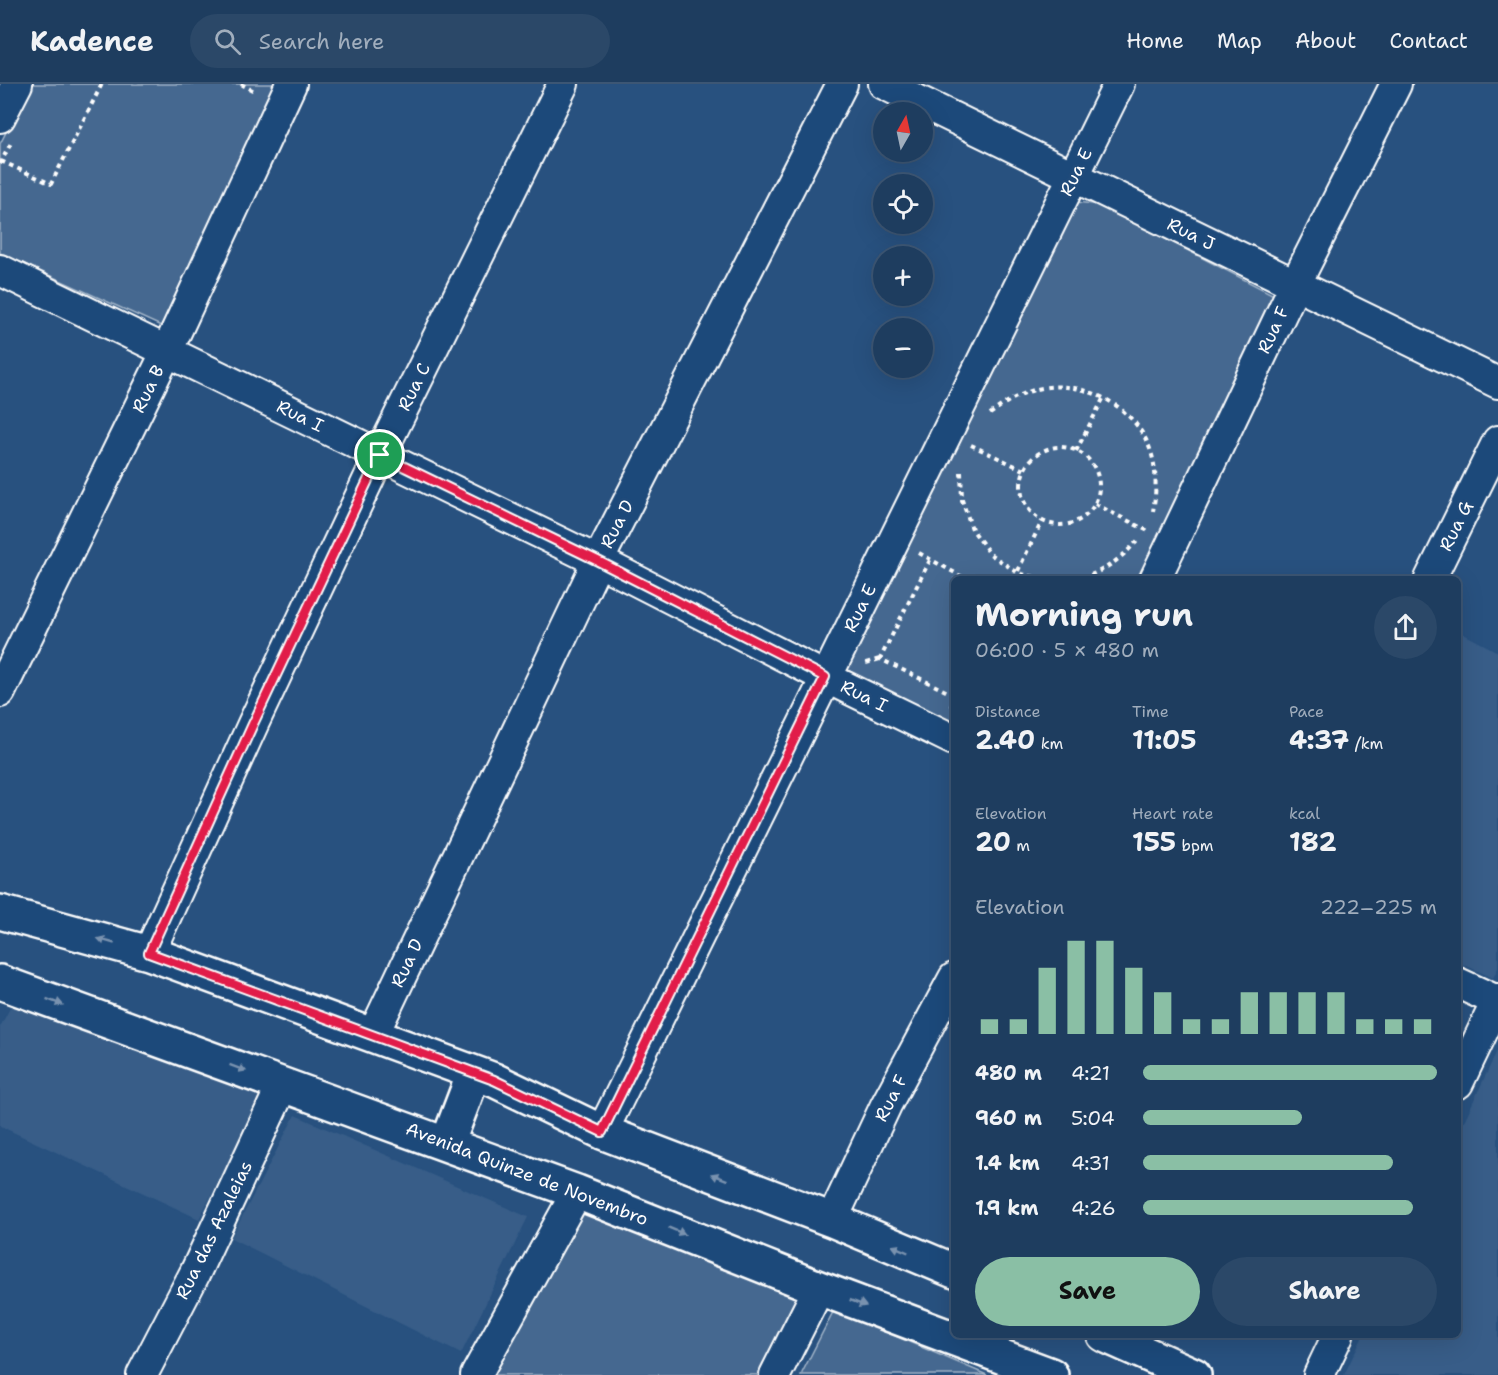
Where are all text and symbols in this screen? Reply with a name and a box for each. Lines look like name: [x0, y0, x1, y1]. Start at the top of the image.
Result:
search box: [190, 14, 610, 68]
text: Kadence: [30, 22, 154, 60]
icon: search: [211, 25, 244, 58]
text: Search here: [259, 27, 385, 56]
text: Home: [1126, 27, 1184, 55]
text: Map: [1217, 27, 1262, 55]
text: About: [1295, 27, 1356, 55]
text: Contact: [1389, 27, 1468, 55]
north arrow: [873, 102, 933, 162]
map controls: [873, 102, 933, 378]
street label: Rua E: [1054, 144, 1098, 200]
button: locate: [873, 174, 933, 234]
street label: Rua J: [1163, 212, 1219, 256]
button: +: [873, 246, 933, 306]
street label: Rua F: [1252, 302, 1294, 358]
button: −: [873, 318, 933, 378]
street label: Rua C: [392, 359, 436, 415]
street label: Rua B: [126, 361, 170, 417]
street label: Rua I: [273, 394, 328, 438]
pin: [354, 429, 405, 480]
icon: arrive: [363, 438, 396, 471]
street label: Rua D: [595, 496, 639, 552]
street label: Rua G: [1434, 496, 1479, 555]
street label: Rua E: [838, 580, 882, 636]
text: Morning run: [975, 592, 1193, 637]
button: share: [1374, 596, 1437, 659]
text: 06:00 · 5 × 480 m: [975, 637, 1159, 663]
street label: Rua I: [837, 674, 892, 718]
text: Distance: [975, 701, 1041, 722]
text: Time: [1132, 701, 1169, 722]
text: Pace: [1289, 701, 1324, 722]
text: 2.40: [975, 722, 1035, 757]
text: 11:05: [1132, 722, 1197, 757]
text: 4:37: [1289, 722, 1349, 757]
text: km: [1035, 733, 1063, 754]
text: /km: [1349, 733, 1383, 754]
text: Elevation: [975, 803, 1047, 824]
text: Heart rate: [1132, 803, 1214, 824]
text: kcal: [1289, 803, 1320, 824]
text: 20: [975, 824, 1011, 859]
text: 155: [1132, 824, 1176, 859]
text: 182: [1289, 824, 1337, 859]
text: m: [1011, 835, 1030, 856]
text: bpm: [1176, 835, 1214, 856]
text: Elevation: [975, 894, 1065, 920]
text: 222–225 m: [1320, 894, 1437, 920]
street label: Rua D: [385, 935, 429, 991]
one-way arrow: [97, 936, 115, 945]
one-way arrow: [46, 997, 64, 1007]
text: 480 m: [975, 1060, 1042, 1086]
text: 4:21: [1071, 1060, 1110, 1086]
one-way arrow: [229, 1064, 247, 1074]
street label: Rua F: [869, 1070, 913, 1126]
text: 960 m: [975, 1105, 1042, 1131]
text: 5:04: [1071, 1105, 1115, 1131]
street label: Avenida Quinze de Novembro: [402, 1117, 652, 1231]
text: 1.4 km: [975, 1150, 1040, 1176]
text: 4:31: [1071, 1150, 1110, 1176]
street label: Rua das Azaleias: [170, 1157, 258, 1303]
one-way arrow: [710, 1172, 728, 1181]
text: 1.9 km: [975, 1195, 1038, 1221]
text: 4:26: [1071, 1195, 1116, 1221]
one-way arrow: [668, 1227, 686, 1236]
one-way arrow: [891, 1243, 909, 1253]
button: Save: [975, 1257, 1200, 1326]
button: Share: [1212, 1257, 1437, 1326]
one-way arrow: [849, 1299, 867, 1308]

